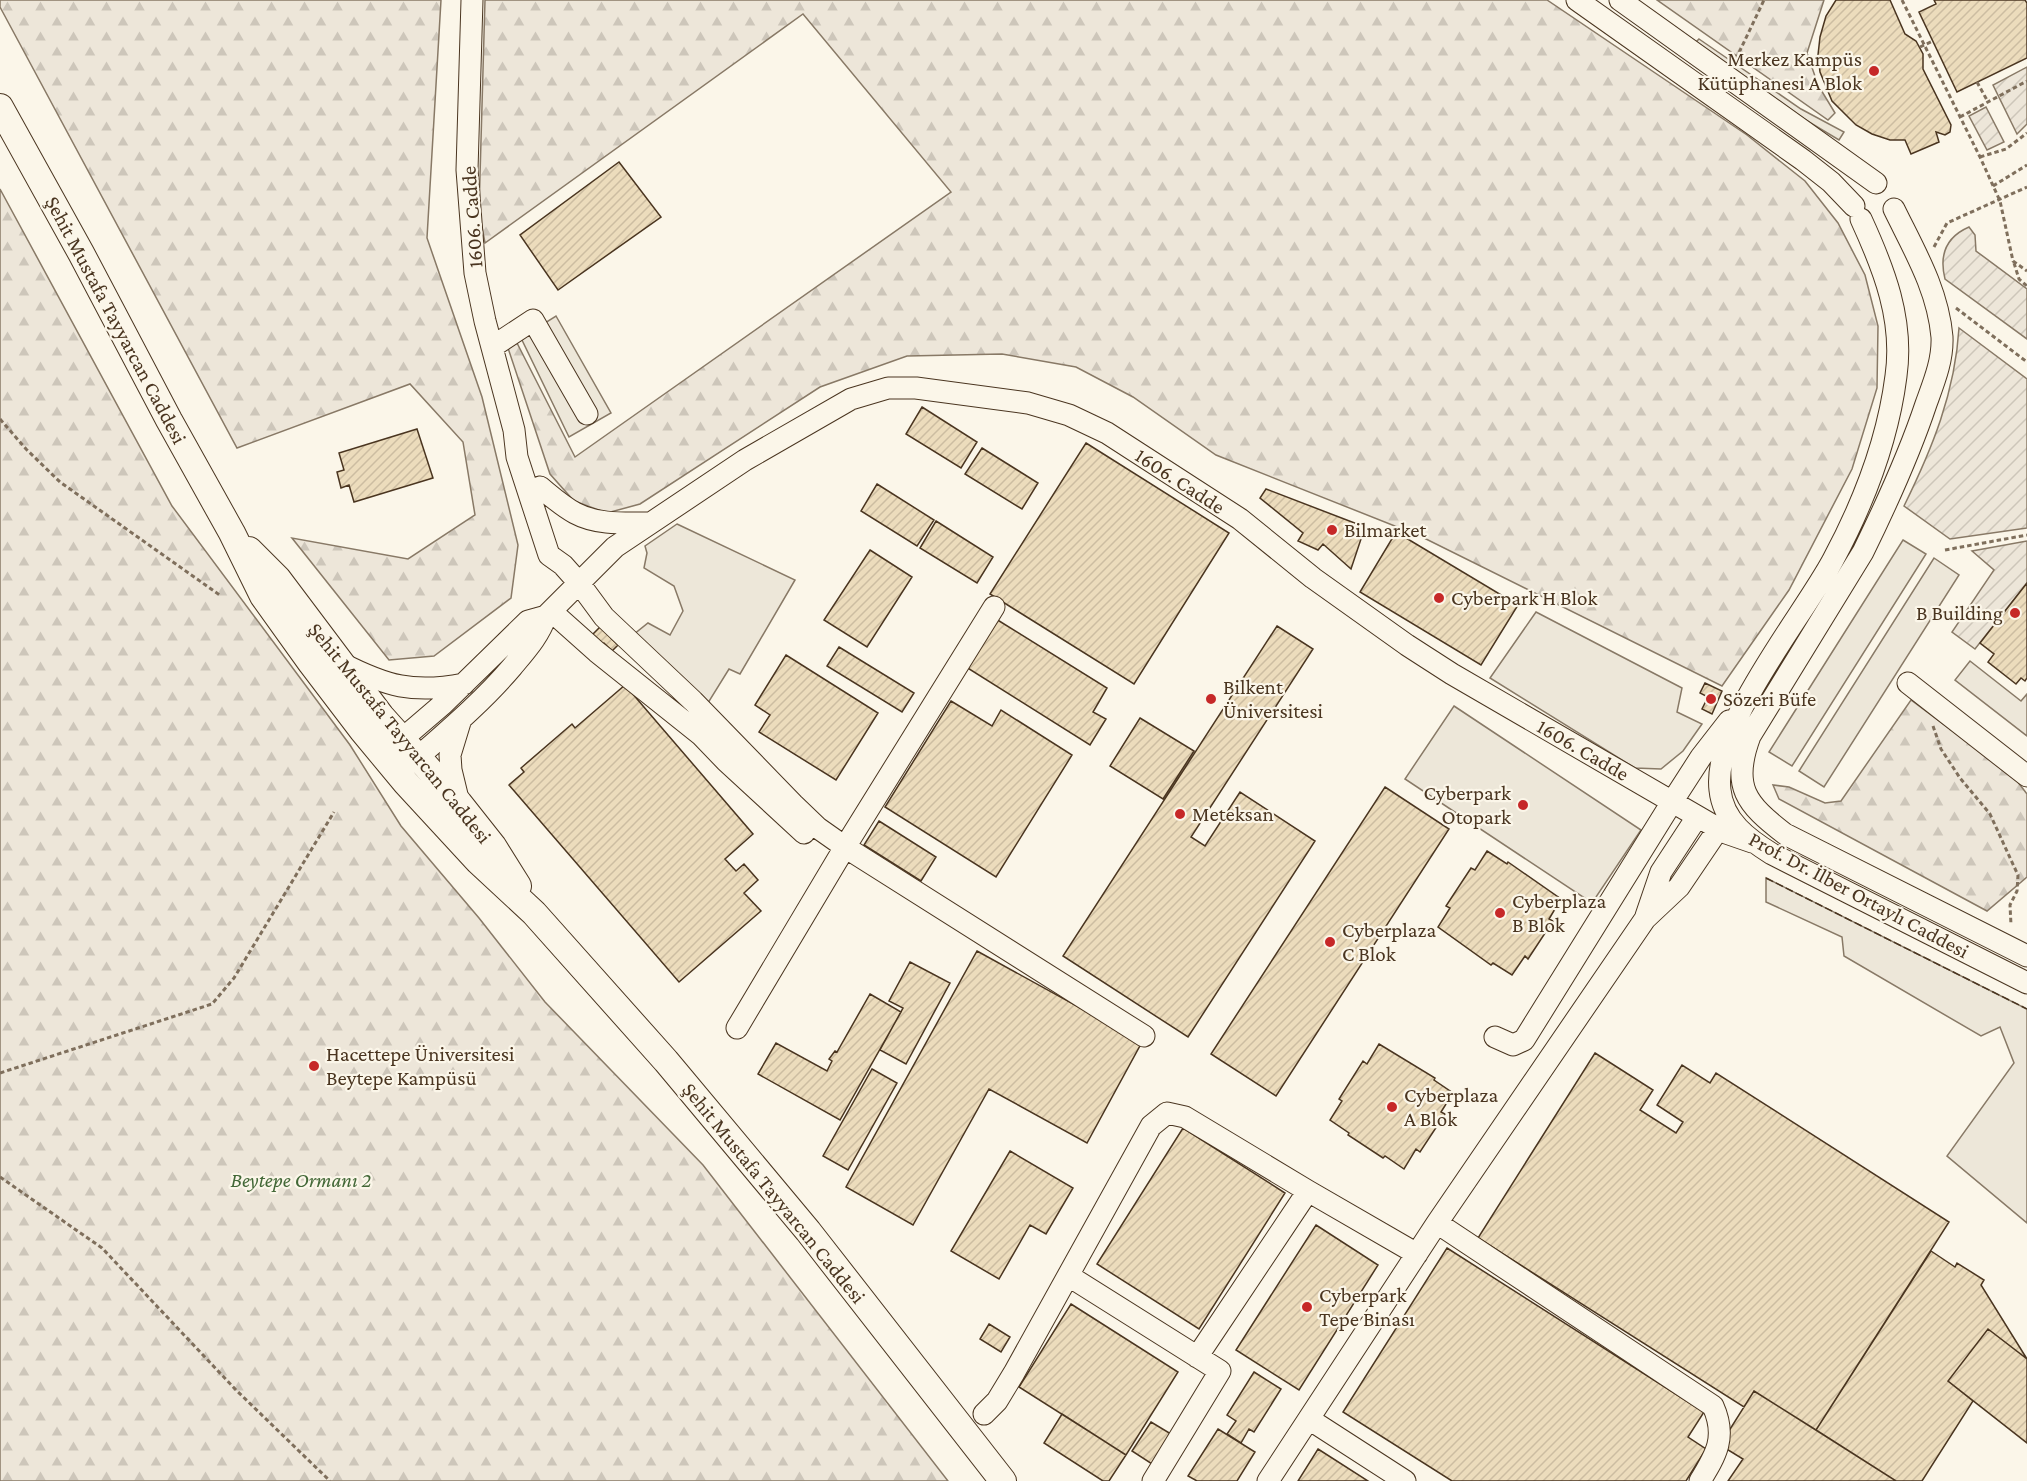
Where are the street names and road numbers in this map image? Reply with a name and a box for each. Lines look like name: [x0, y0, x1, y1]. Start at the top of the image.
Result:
street label: 1606. Cadde: [456, 165, 488, 269]
street label: Şehit Mustafa Tayyarcan Caddesi: [40, 192, 192, 448]
street label: 1606. Cadde: [1131, 443, 1229, 519]
street label: Şehit Mustafa Tayyarcan Caddesi: [303, 618, 497, 849]
street label: 1606. Cadde: [1533, 714, 1633, 786]
street label: Prof. Dr. İlber Ortaylı Caddesi: [1745, 827, 1974, 964]
street label: Şehit Mustafa Tayyarcan Caddesi: [677, 1078, 871, 1309]

